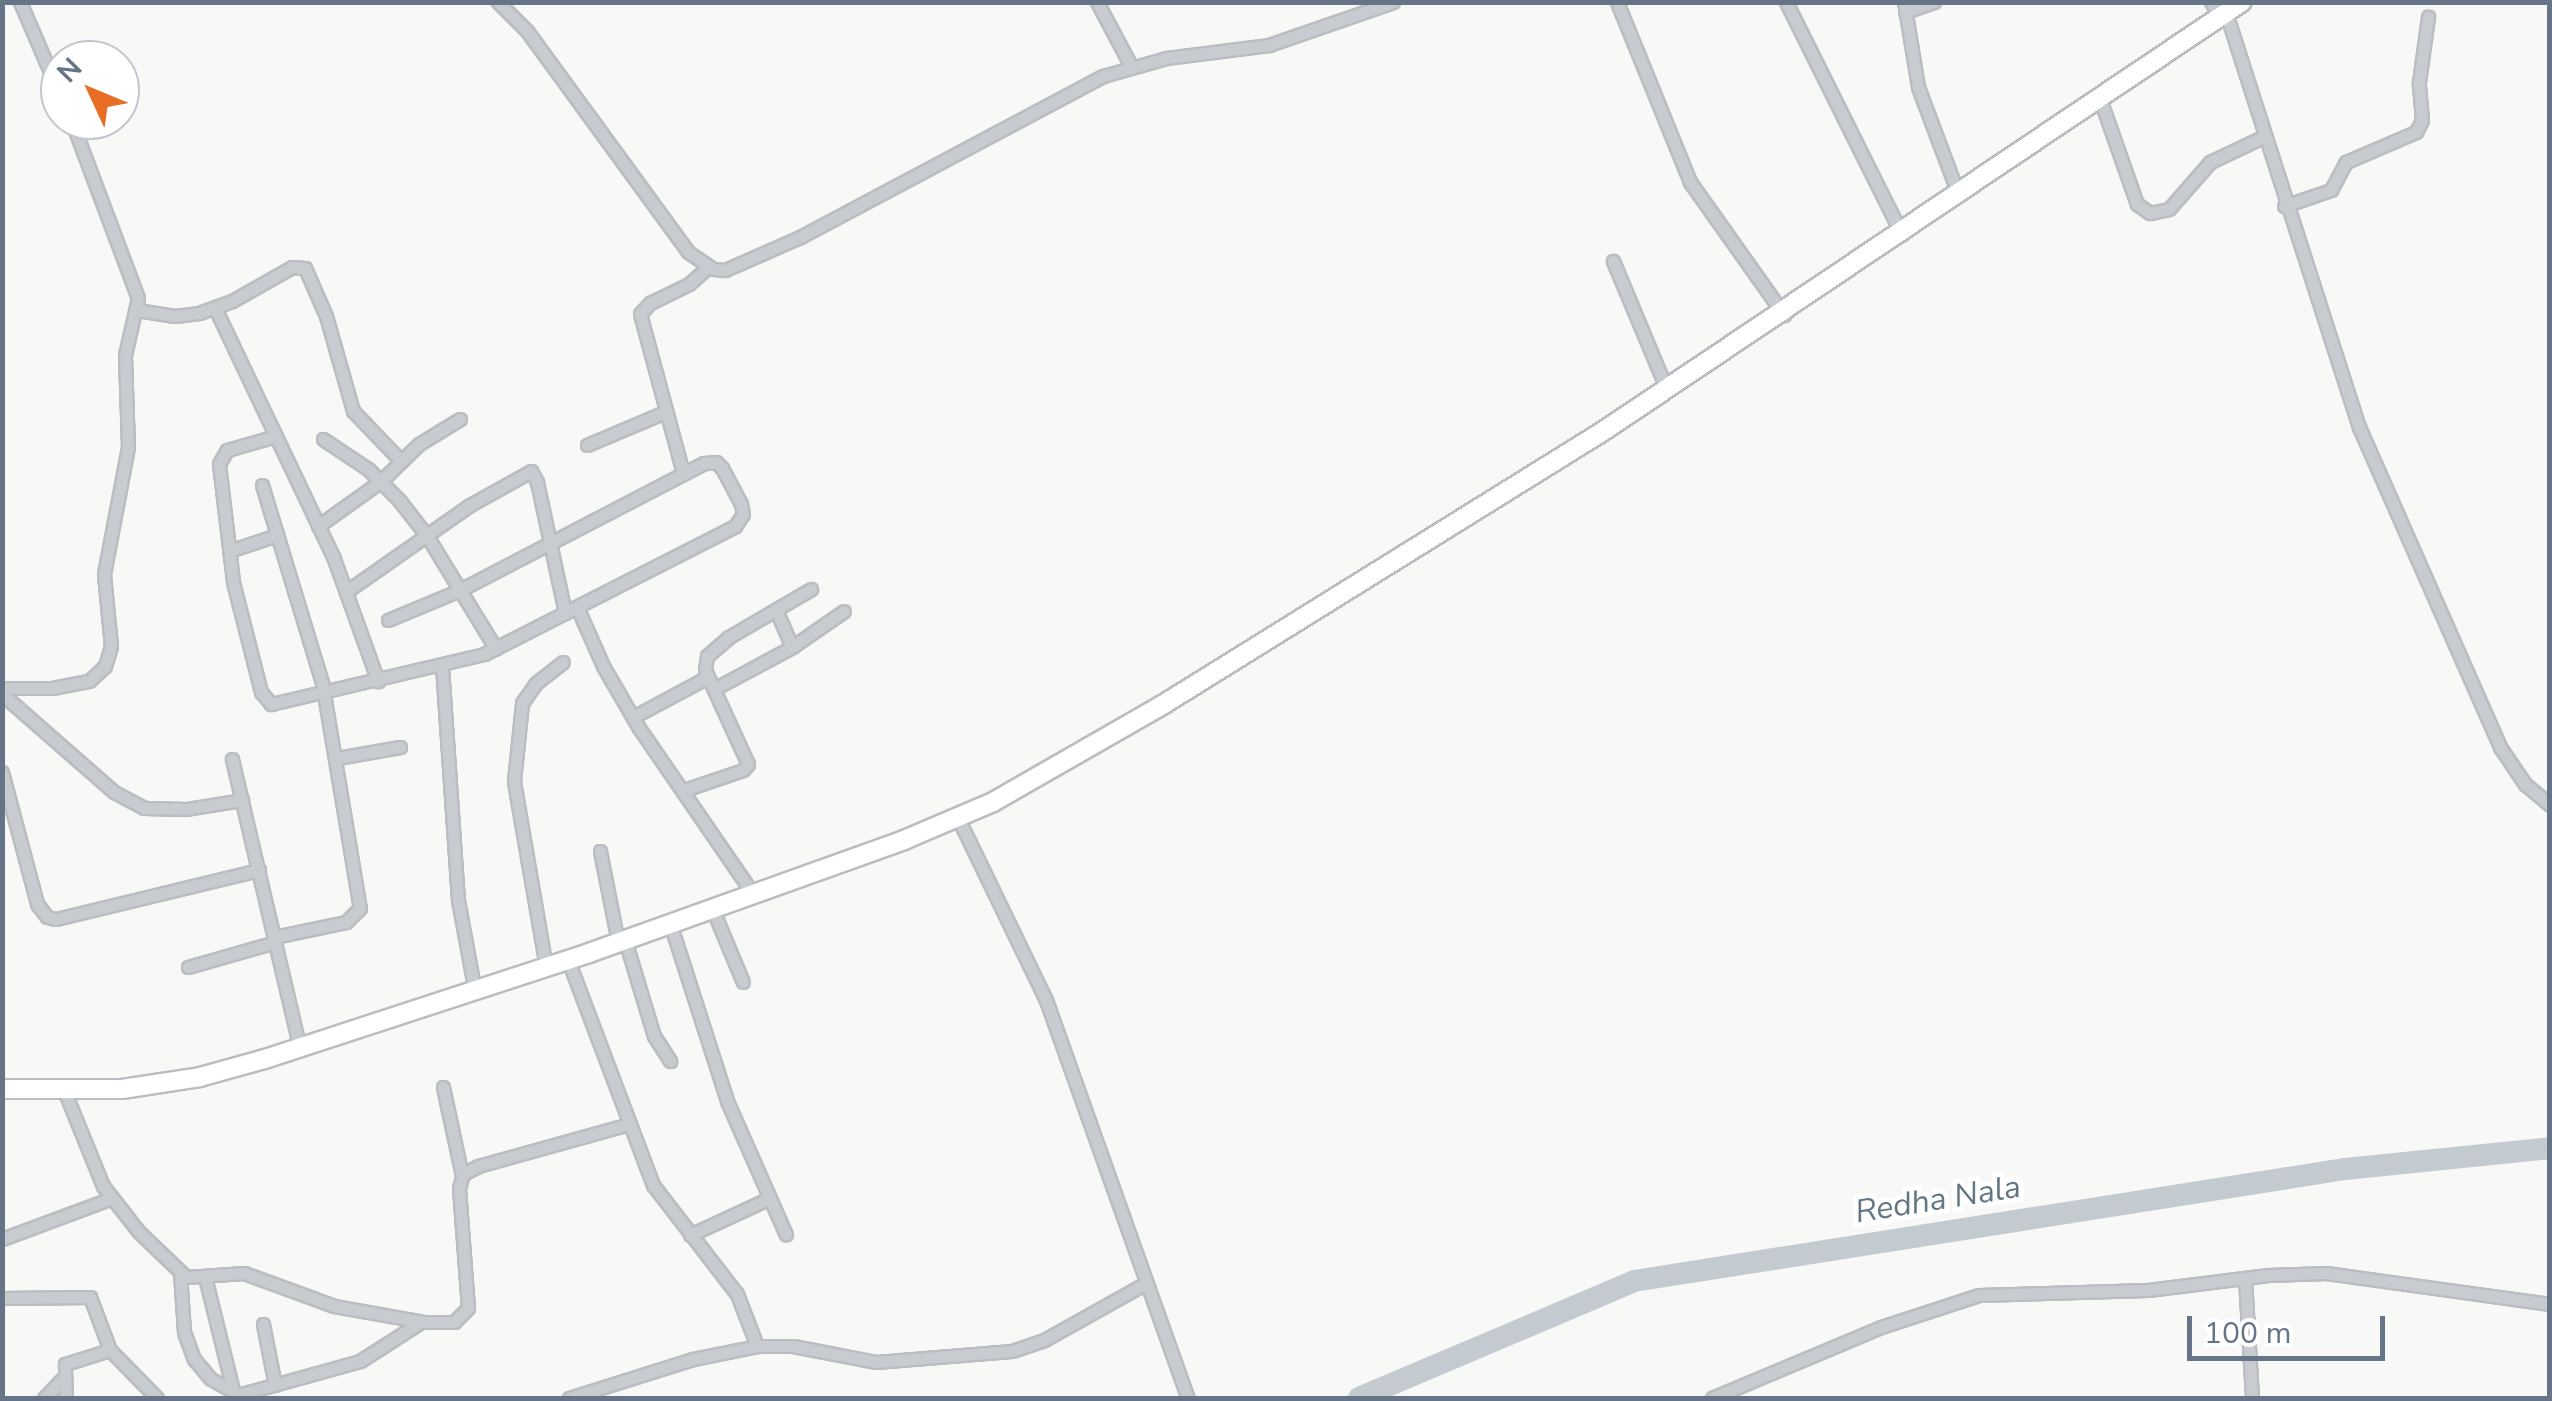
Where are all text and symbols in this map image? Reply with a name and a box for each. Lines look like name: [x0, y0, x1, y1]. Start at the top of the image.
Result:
north arrow: [40, 40, 140, 140]
text: N: [49, 50, 91, 91]
water label: Redha Nala: [1852, 1168, 2024, 1232]
scale bar: [2192, 1296, 2390, 1358]
text: 100 m: [2204, 1313, 2291, 1354]

